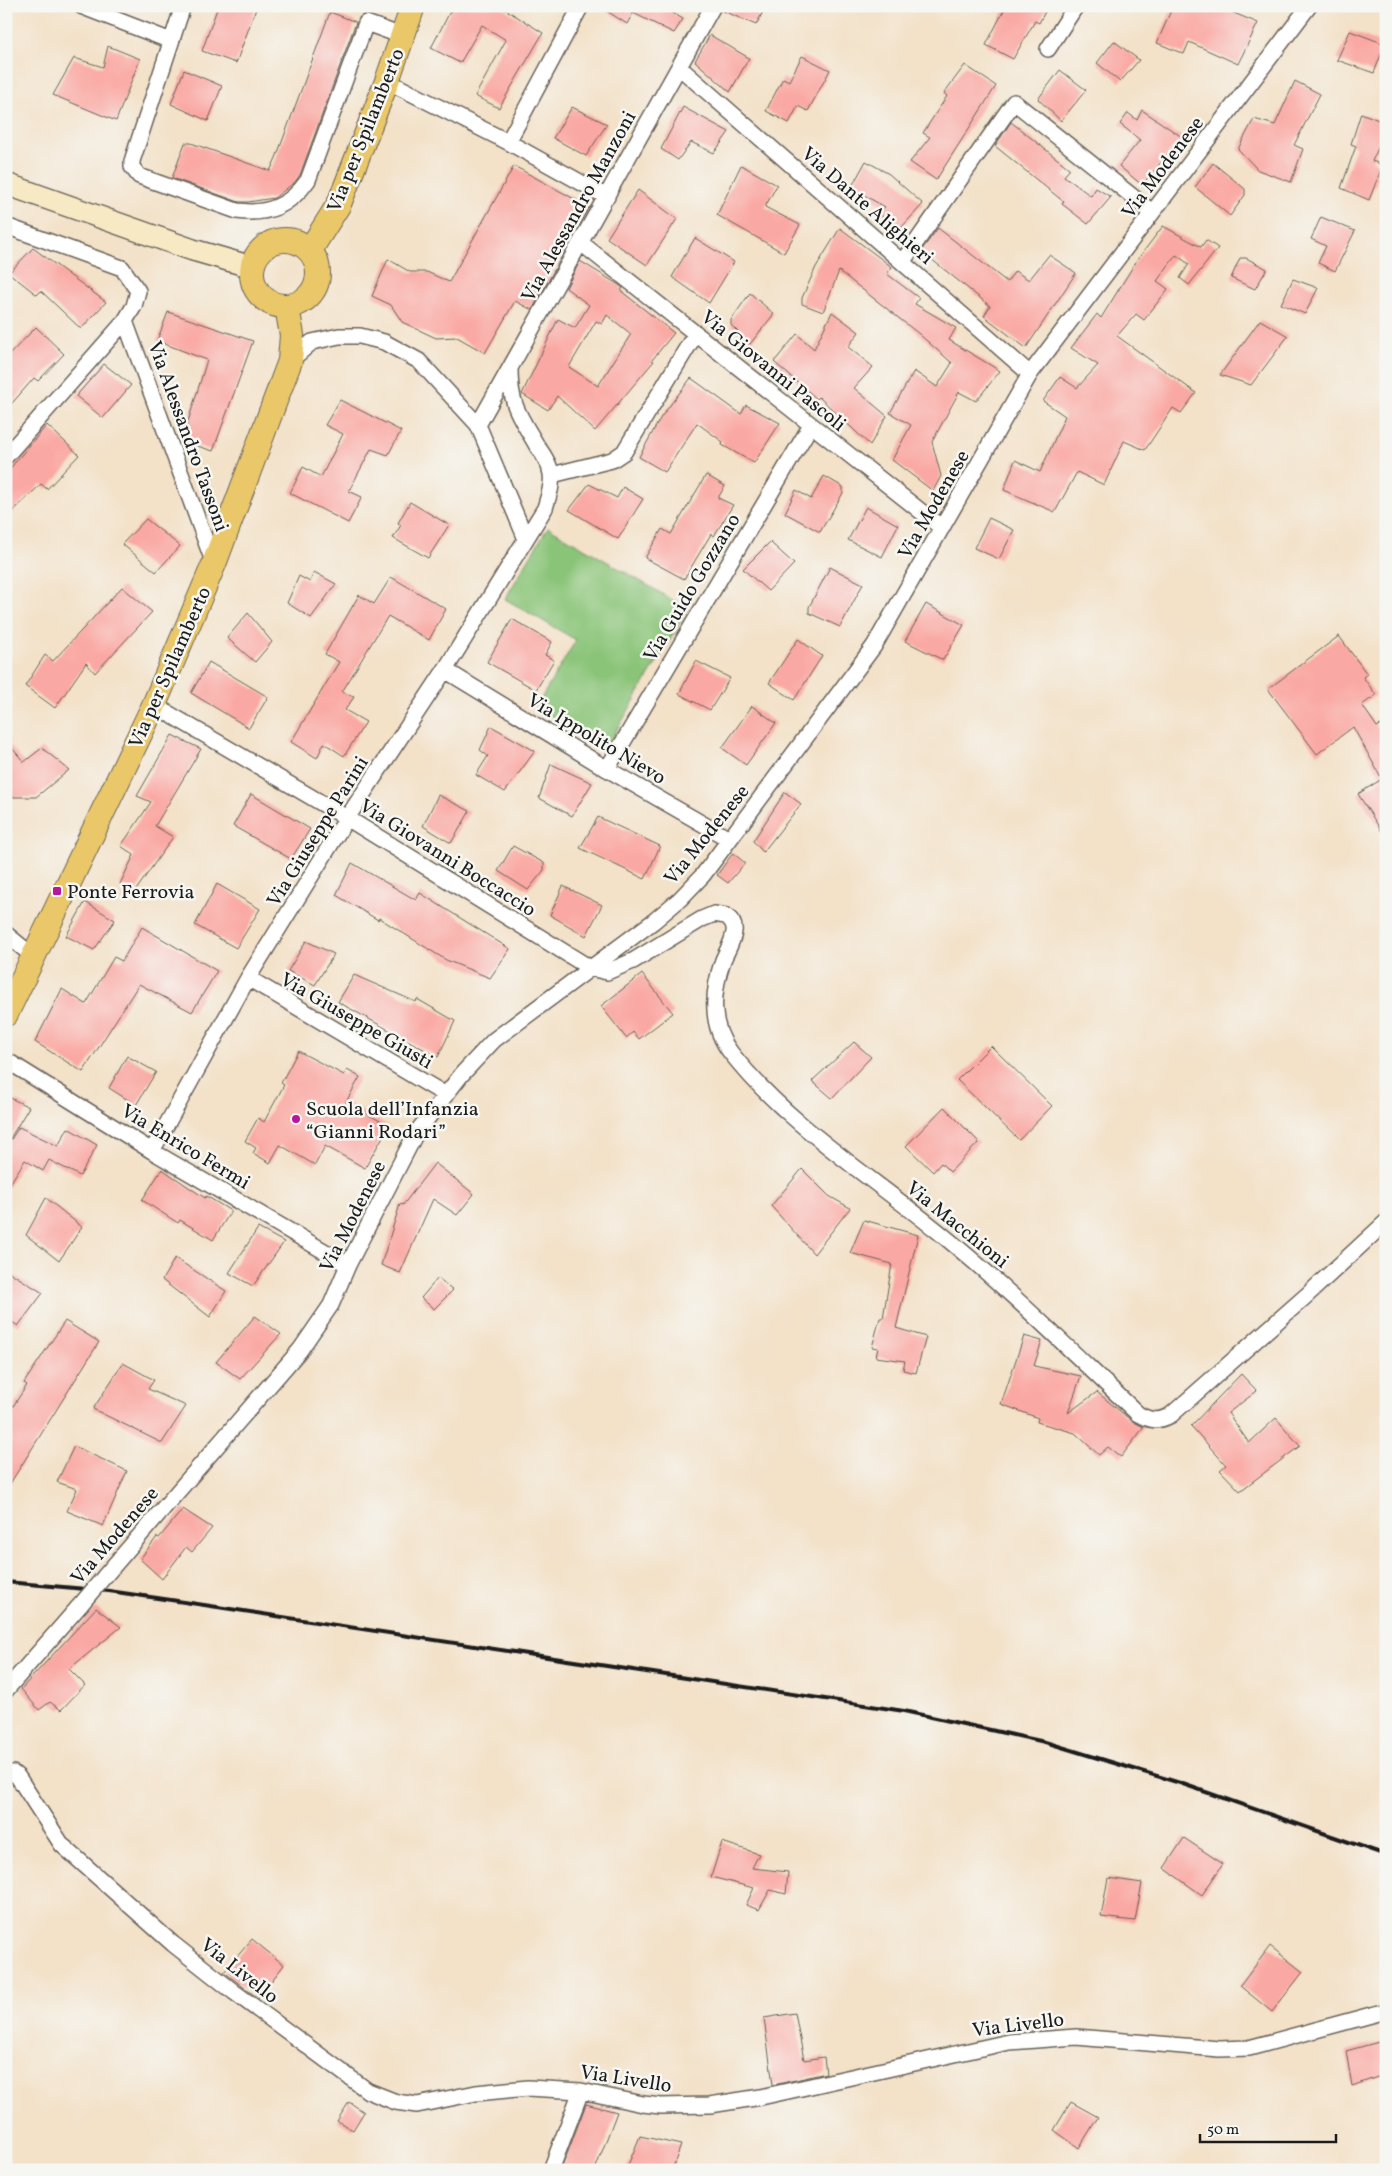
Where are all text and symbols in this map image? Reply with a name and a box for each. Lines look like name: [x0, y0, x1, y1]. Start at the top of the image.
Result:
street label: Via per Spilamberto: [321, 45, 413, 217]
street label: Via Alessandro Manzoni: [515, 106, 644, 308]
street label: Via Modenese: [1116, 111, 1211, 225]
street label: Via Dante Alighieri: [794, 141, 939, 272]
street label: Via Giovanni Pascoli: [694, 304, 851, 439]
street label: Via Alessandro Tassoni: [140, 337, 235, 536]
street label: Via Modenese: [892, 445, 977, 565]
street label: Via Guido Gozzano: [637, 509, 748, 667]
street label: Via per Spilamberto: [123, 582, 219, 753]
street label: Via Ippolito Nievo: [521, 687, 671, 792]
street label: Via Giuseppe Parini: [261, 751, 376, 913]
street label: Via Modenese: [658, 779, 757, 891]
street label: Via Giovanni Boccaccio: [353, 793, 541, 925]
place label: Ponte Ferrovia: [67, 879, 195, 907]
marker: Ponte Ferrovia: [51, 885, 63, 897]
street label: Via Giuseppe Giusti: [274, 966, 438, 1077]
place label: Scuola dell’Infanzia “Gianni Rodari”: [306, 1096, 479, 1147]
street label: Via Enrico Fermi: [115, 1098, 255, 1197]
marker: Scuola dell’Infanzia “Gianni Rodari”: [290, 1113, 302, 1125]
street label: Via Modenese: [314, 1156, 394, 1278]
street label: Via Macchioni: [899, 1175, 1014, 1276]
street label: Via Modenese: [65, 1481, 166, 1591]
street label: Via Livello: [194, 1932, 284, 2011]
street label: Via Livello: [971, 2006, 1066, 2046]
street label: Via Livello: [578, 2059, 673, 2101]
scale bar: [1200, 2111, 1336, 2143]
text: 50 m: [1207, 2120, 1239, 2141]

